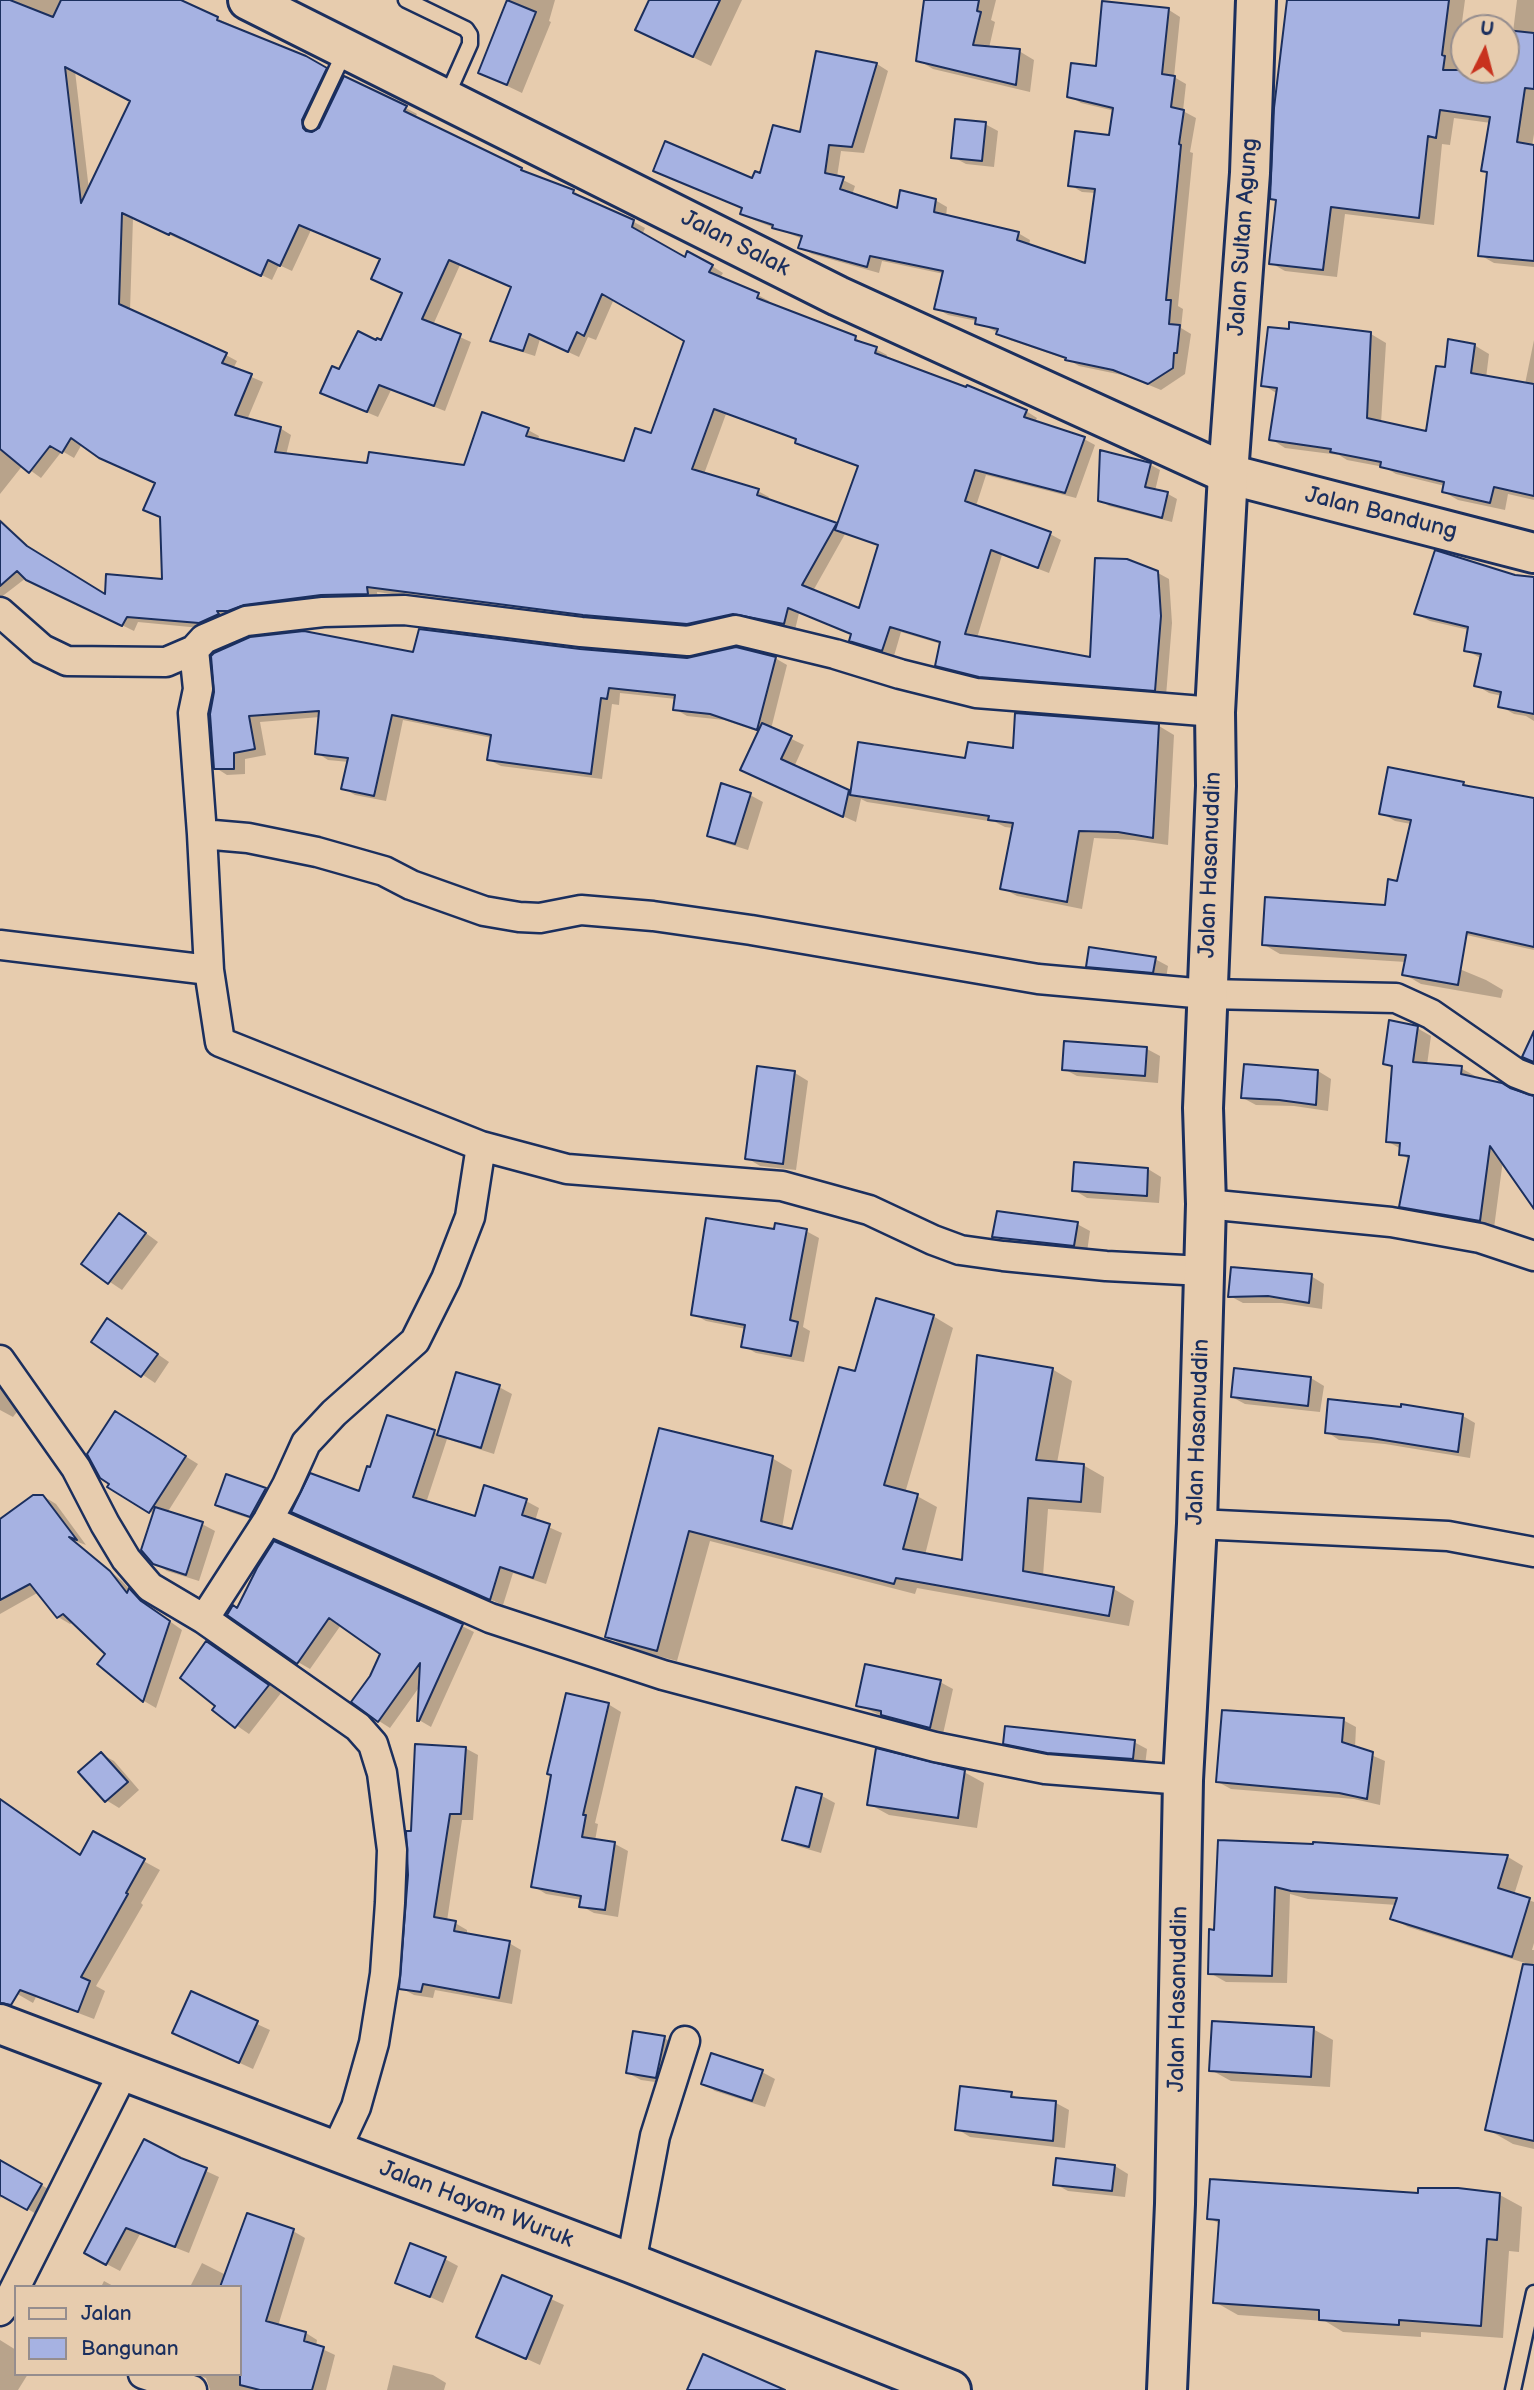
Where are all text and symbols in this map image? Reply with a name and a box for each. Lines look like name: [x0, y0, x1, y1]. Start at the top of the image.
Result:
north arrow: [1450, 14, 1520, 84]
text: U: [1479, 17, 1495, 42]
street label: Jalan Sultan Agung: [1223, 137, 1265, 337]
street label: Jalan Salak: [676, 205, 794, 283]
street label: Jalan Bandung: [1302, 482, 1460, 546]
street label: Jalan Hasanuddin: [1194, 771, 1228, 959]
street label: Jalan Hasanuddin: [1182, 1338, 1216, 1526]
street label: Jalan Hasanuddin: [1164, 1906, 1194, 2092]
street label: Jalan Hayam Wuruk: [375, 2155, 577, 2255]
legend: [14, 2285, 242, 2376]
text: Jalan: [81, 2301, 132, 2326]
text: Bangunan: [81, 2336, 179, 2361]

